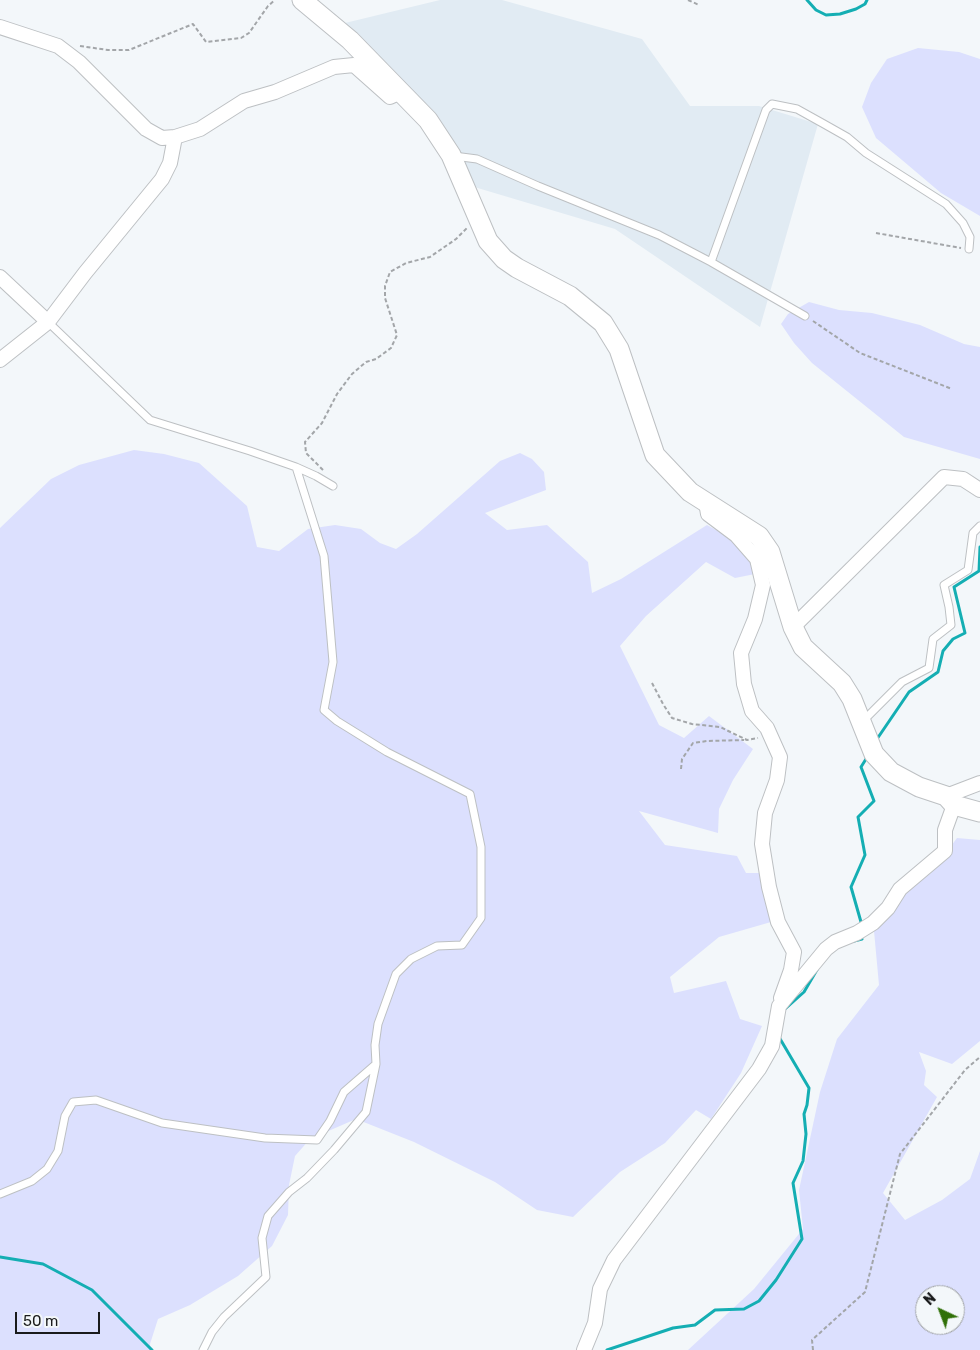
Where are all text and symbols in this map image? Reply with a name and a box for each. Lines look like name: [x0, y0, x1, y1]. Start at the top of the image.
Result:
north arrow: [915, 1285, 965, 1335]
text: N: [921, 1290, 940, 1309]
scale bar: [18, 1302, 102, 1334]
text: 50 m: [23, 1312, 58, 1330]

